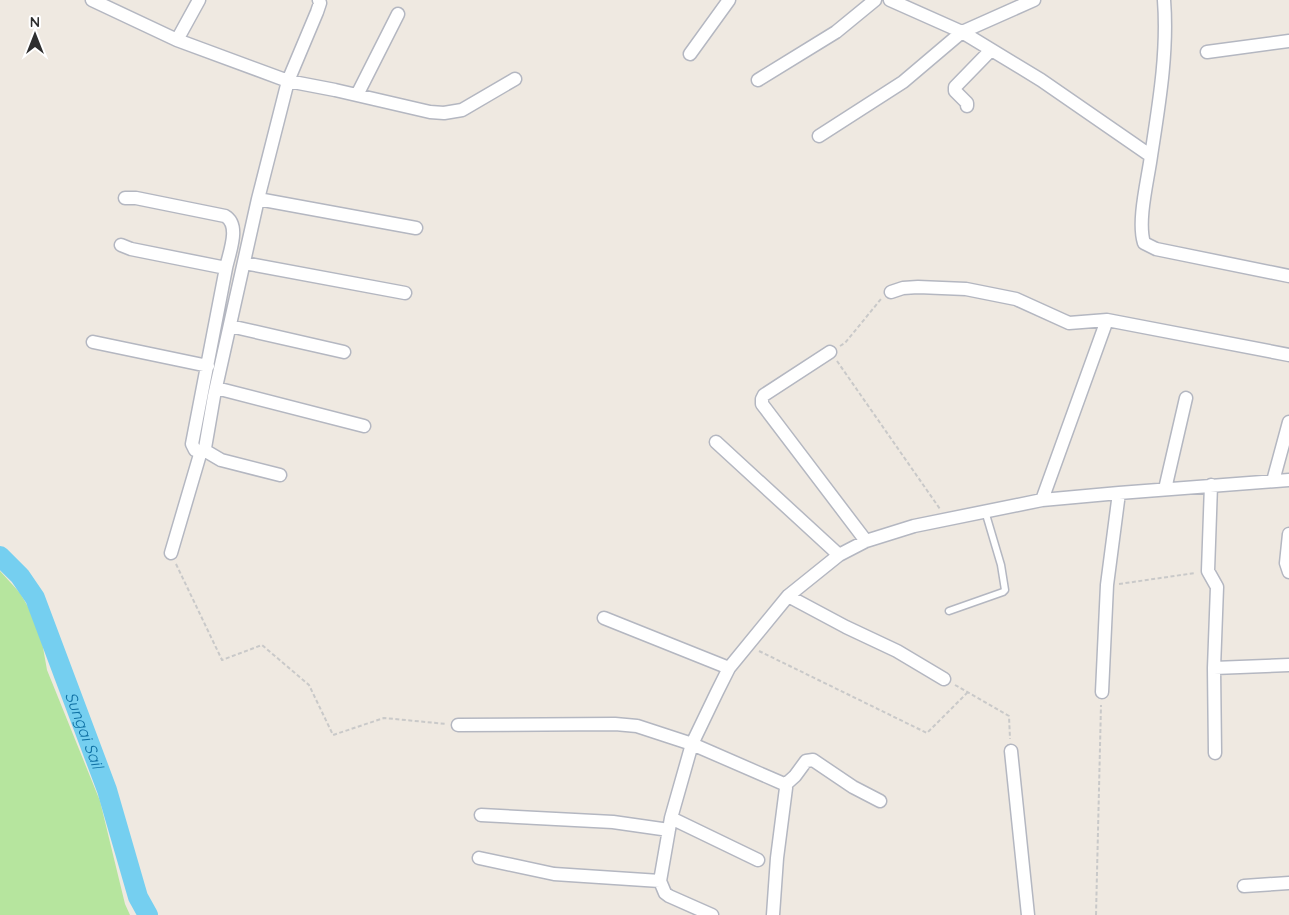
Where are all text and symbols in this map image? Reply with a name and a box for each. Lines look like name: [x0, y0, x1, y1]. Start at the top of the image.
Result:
north arrow: [10, 10, 60, 60]
text: N: [30, 13, 40, 31]
water label: Sungai Sail: [61, 689, 109, 774]

